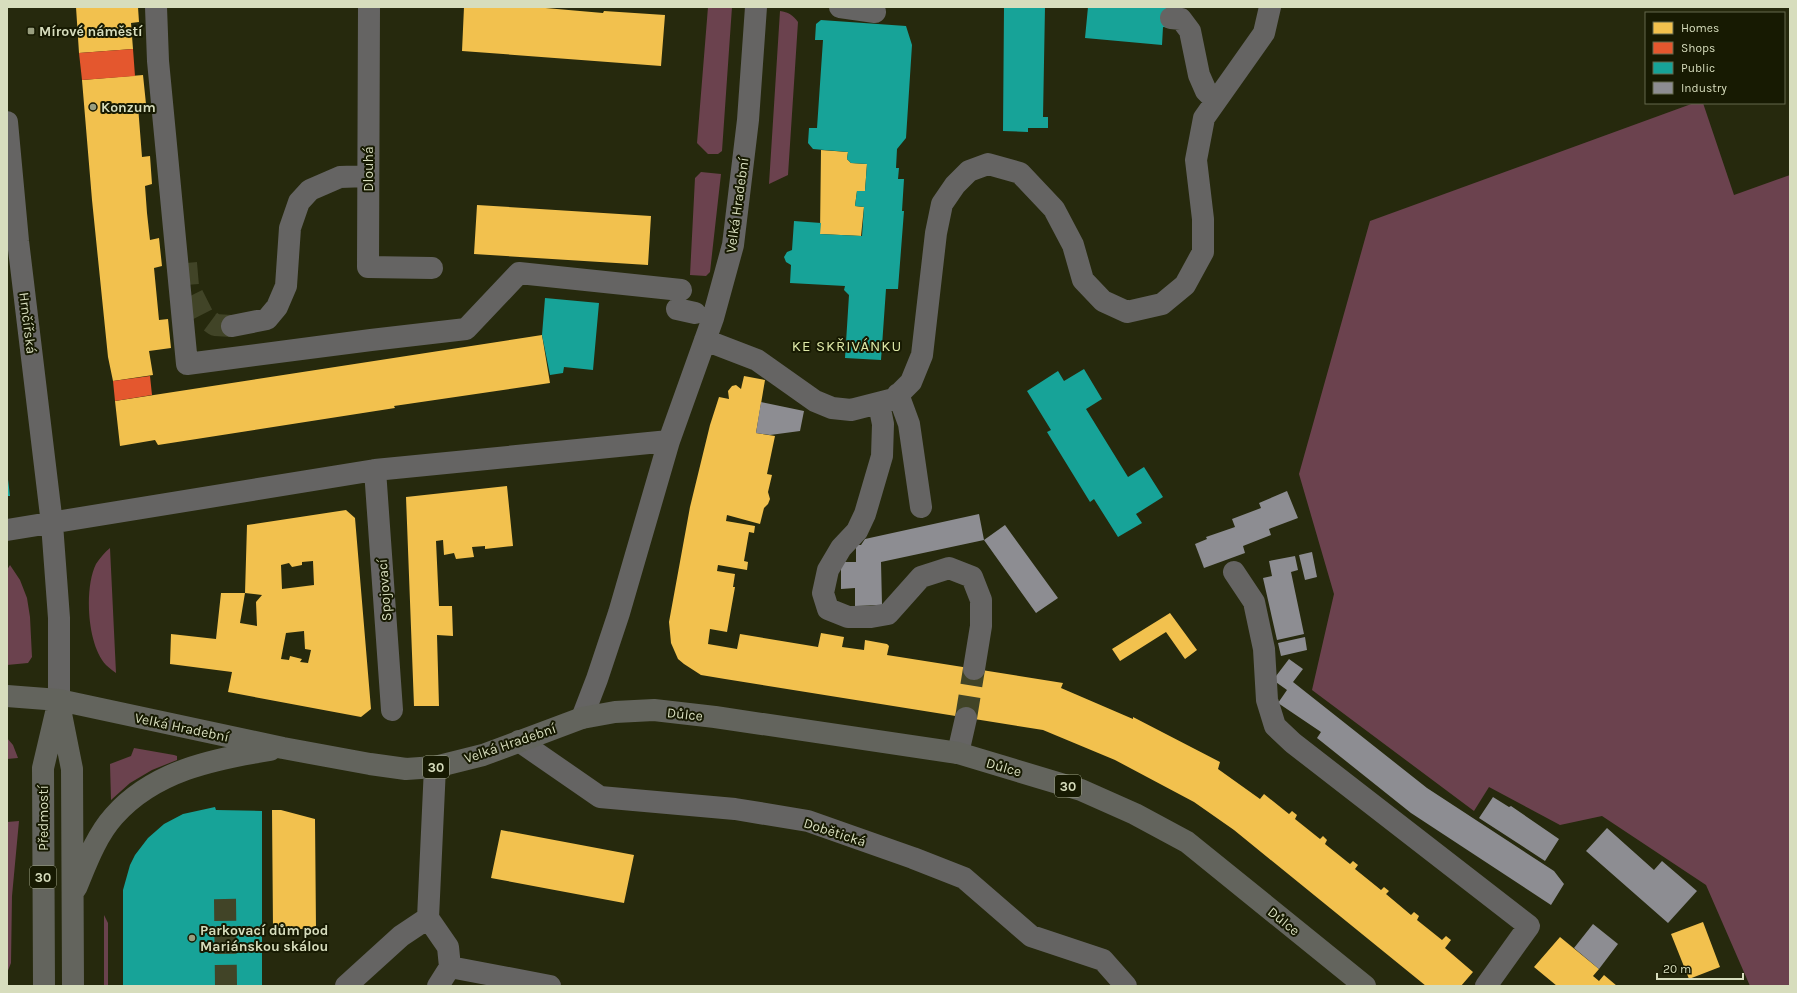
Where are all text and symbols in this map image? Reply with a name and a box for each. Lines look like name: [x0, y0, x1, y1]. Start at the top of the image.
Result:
legend: [1645, 12, 1785, 104]
text: Homes: [1681, 21, 1719, 35]
place label: Mírové náměstí: [39, 23, 143, 40]
marker: Mírové náměstí: [26, 26, 36, 36]
text: Shops: [1681, 41, 1715, 55]
text: Public: [1681, 61, 1715, 75]
text: Industry: [1681, 81, 1727, 95]
place label: Konzum: [101, 99, 156, 116]
marker: Konzum: [88, 102, 98, 112]
street label: Dlouhá: [360, 146, 377, 192]
street label: Velká Hradební: [722, 156, 753, 254]
street label: Hrnčířská: [15, 291, 40, 355]
district label: KE SKŘIVÁNKU: [792, 337, 902, 355]
street label: Spojovací: [374, 557, 395, 622]
street label: Důlce: [666, 704, 704, 725]
street label: Velká Hradební: [133, 709, 231, 746]
street label: Velká Hradební: [462, 720, 559, 767]
street label: Důlce: [984, 754, 1024, 781]
road number: 30: [423, 756, 449, 778]
road number: 30: [1055, 775, 1081, 797]
street label: Předmostí: [35, 784, 52, 851]
street label: Dobětická: [801, 814, 868, 851]
road number: 30: [30, 866, 56, 888]
street label: Důlce: [1264, 903, 1303, 939]
place label: Parkovací dům pod Mariánskou skálou: [200, 922, 328, 955]
marker: Parkovací dům pod Mariánskou skálou: [187, 933, 197, 943]
scale bar: [1657, 955, 1743, 981]
text: 20 m: [1663, 962, 1691, 976]

